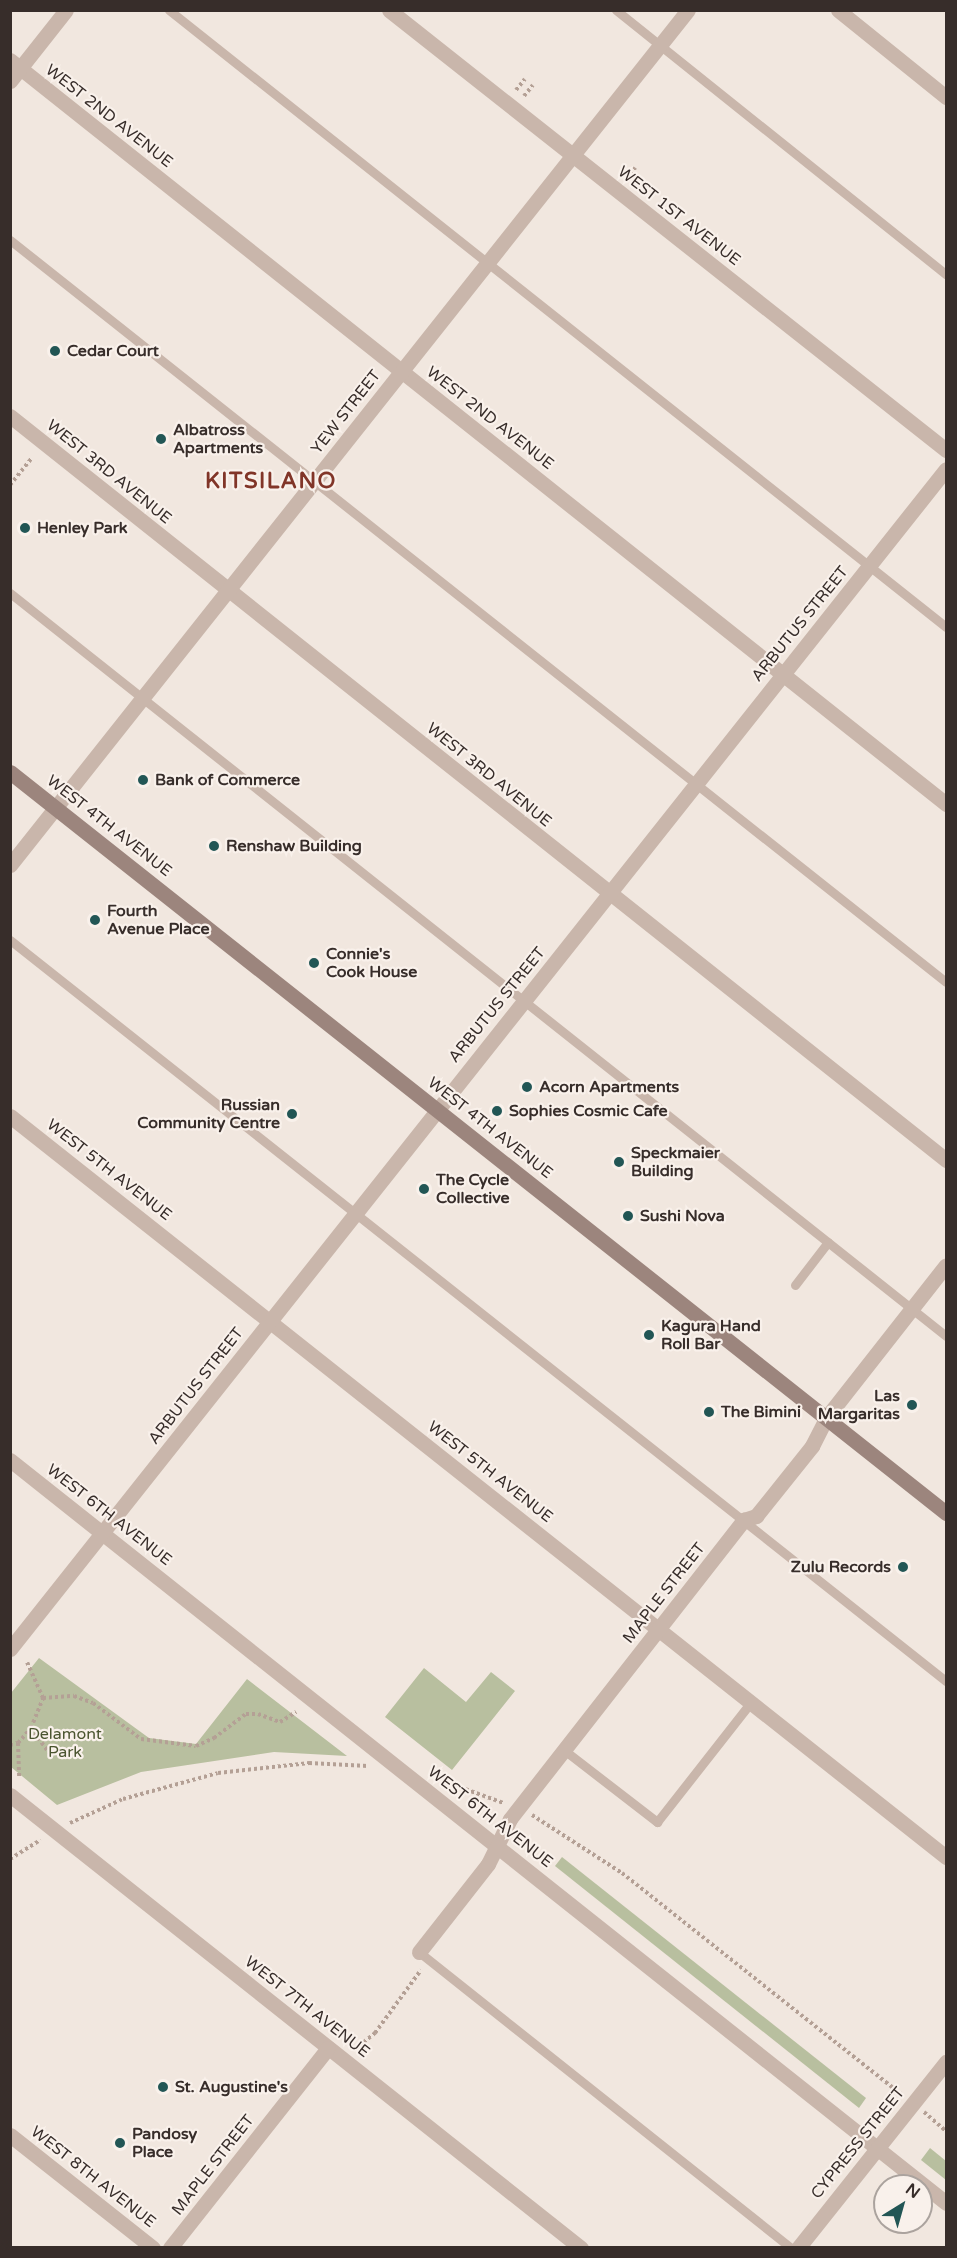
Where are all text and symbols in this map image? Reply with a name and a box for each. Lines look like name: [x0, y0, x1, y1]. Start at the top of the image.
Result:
street label: WEST 2ND AVENUE: [41, 60, 177, 172]
street label: WEST 1ST AVENUE: [614, 162, 744, 270]
place label: Cedar Court: [67, 341, 159, 361]
marker: Cedar Court: [48, 344, 62, 358]
street label: WEST 2ND AVENUE: [422, 362, 558, 474]
street label: YEW STREET: [307, 366, 385, 458]
street label: WEST 3RD AVENUE: [43, 416, 175, 528]
place label: Albatross Apartments: [173, 420, 263, 458]
marker: Albatross Apartments: [154, 432, 168, 446]
district label: KITSILANO: [205, 469, 337, 495]
place label: Henley Park: [37, 518, 128, 538]
marker: Henley Park: [18, 521, 32, 535]
street label: ARBUTUS STREET: [748, 562, 852, 686]
street label: WEST 3RD AVENUE: [423, 719, 555, 831]
place label: Bank of Commerce: [155, 770, 300, 790]
street label: WEST 4TH AVENUE: [43, 771, 175, 881]
marker: Bank of Commerce: [136, 773, 150, 787]
place label: Renshaw Building: [226, 836, 362, 856]
marker: Renshaw Building: [207, 839, 221, 853]
place label: Fourth Avenue Place: [107, 901, 210, 939]
marker: Fourth Avenue Place: [88, 913, 102, 927]
street label: ARBUTUS STREET: [445, 943, 549, 1067]
place label: Connie's Cook House: [326, 944, 417, 982]
marker: Connie's Cook House: [307, 956, 321, 970]
street label: WEST 4TH AVENUE: [424, 1073, 556, 1183]
place label: Acorn Apartments: [539, 1077, 679, 1097]
marker: Acorn Apartments: [520, 1080, 534, 1094]
place label: Russian Community Centre: [137, 1095, 280, 1133]
place label: Sophies Cosmic Cafe: [509, 1101, 668, 1121]
marker: Sophies Cosmic Cafe: [490, 1104, 504, 1118]
marker: Russian Community Centre: [285, 1107, 299, 1121]
street label: WEST 5TH AVENUE: [43, 1115, 175, 1225]
place label: Speckmaier Building: [631, 1143, 720, 1181]
marker: Speckmaier Building: [612, 1155, 626, 1169]
place label: The Cycle Collective: [436, 1170, 510, 1208]
marker: The Cycle Collective: [417, 1182, 431, 1196]
place label: Sushi Nova: [640, 1206, 725, 1226]
marker: Sushi Nova: [621, 1209, 635, 1223]
place label: Kagura Hand Roll Bar: [661, 1316, 761, 1354]
street label: ARBUTUS STREET: [144, 1324, 248, 1448]
marker: Kagura Hand Roll Bar: [642, 1328, 656, 1342]
place label: Las Margaritas: [818, 1386, 900, 1424]
marker: Las Margaritas: [905, 1398, 919, 1412]
place label: The Bimini: [721, 1402, 801, 1422]
marker: The Bimini: [702, 1405, 716, 1419]
street label: WEST 5TH AVENUE: [424, 1417, 556, 1527]
street label: WEST 6TH AVENUE: [43, 1460, 175, 1570]
street label: MAPLE STREET: [619, 1539, 709, 1647]
place label: Zulu Records: [791, 1557, 891, 1577]
marker: Zulu Records: [896, 1560, 910, 1574]
park label: Delamont Park: [28, 1724, 102, 1762]
street label: WEST 6TH AVENUE: [424, 1762, 556, 1872]
street label: WEST 7TH AVENUE: [241, 1952, 373, 2062]
place label: St. Augustine's: [175, 2077, 288, 2097]
marker: St. Augustine's: [156, 2080, 170, 2094]
street label: CYPRESS STREET: [807, 2083, 909, 2203]
street label: MAPLE STREET: [168, 2111, 258, 2219]
street label: WEST 8TH AVENUE: [27, 2122, 159, 2232]
place label: Pandosy Place: [132, 2124, 197, 2162]
marker: Pandosy Place: [113, 2136, 127, 2150]
north arrow: [873, 2174, 933, 2234]
text: N: [901, 2179, 924, 2203]

